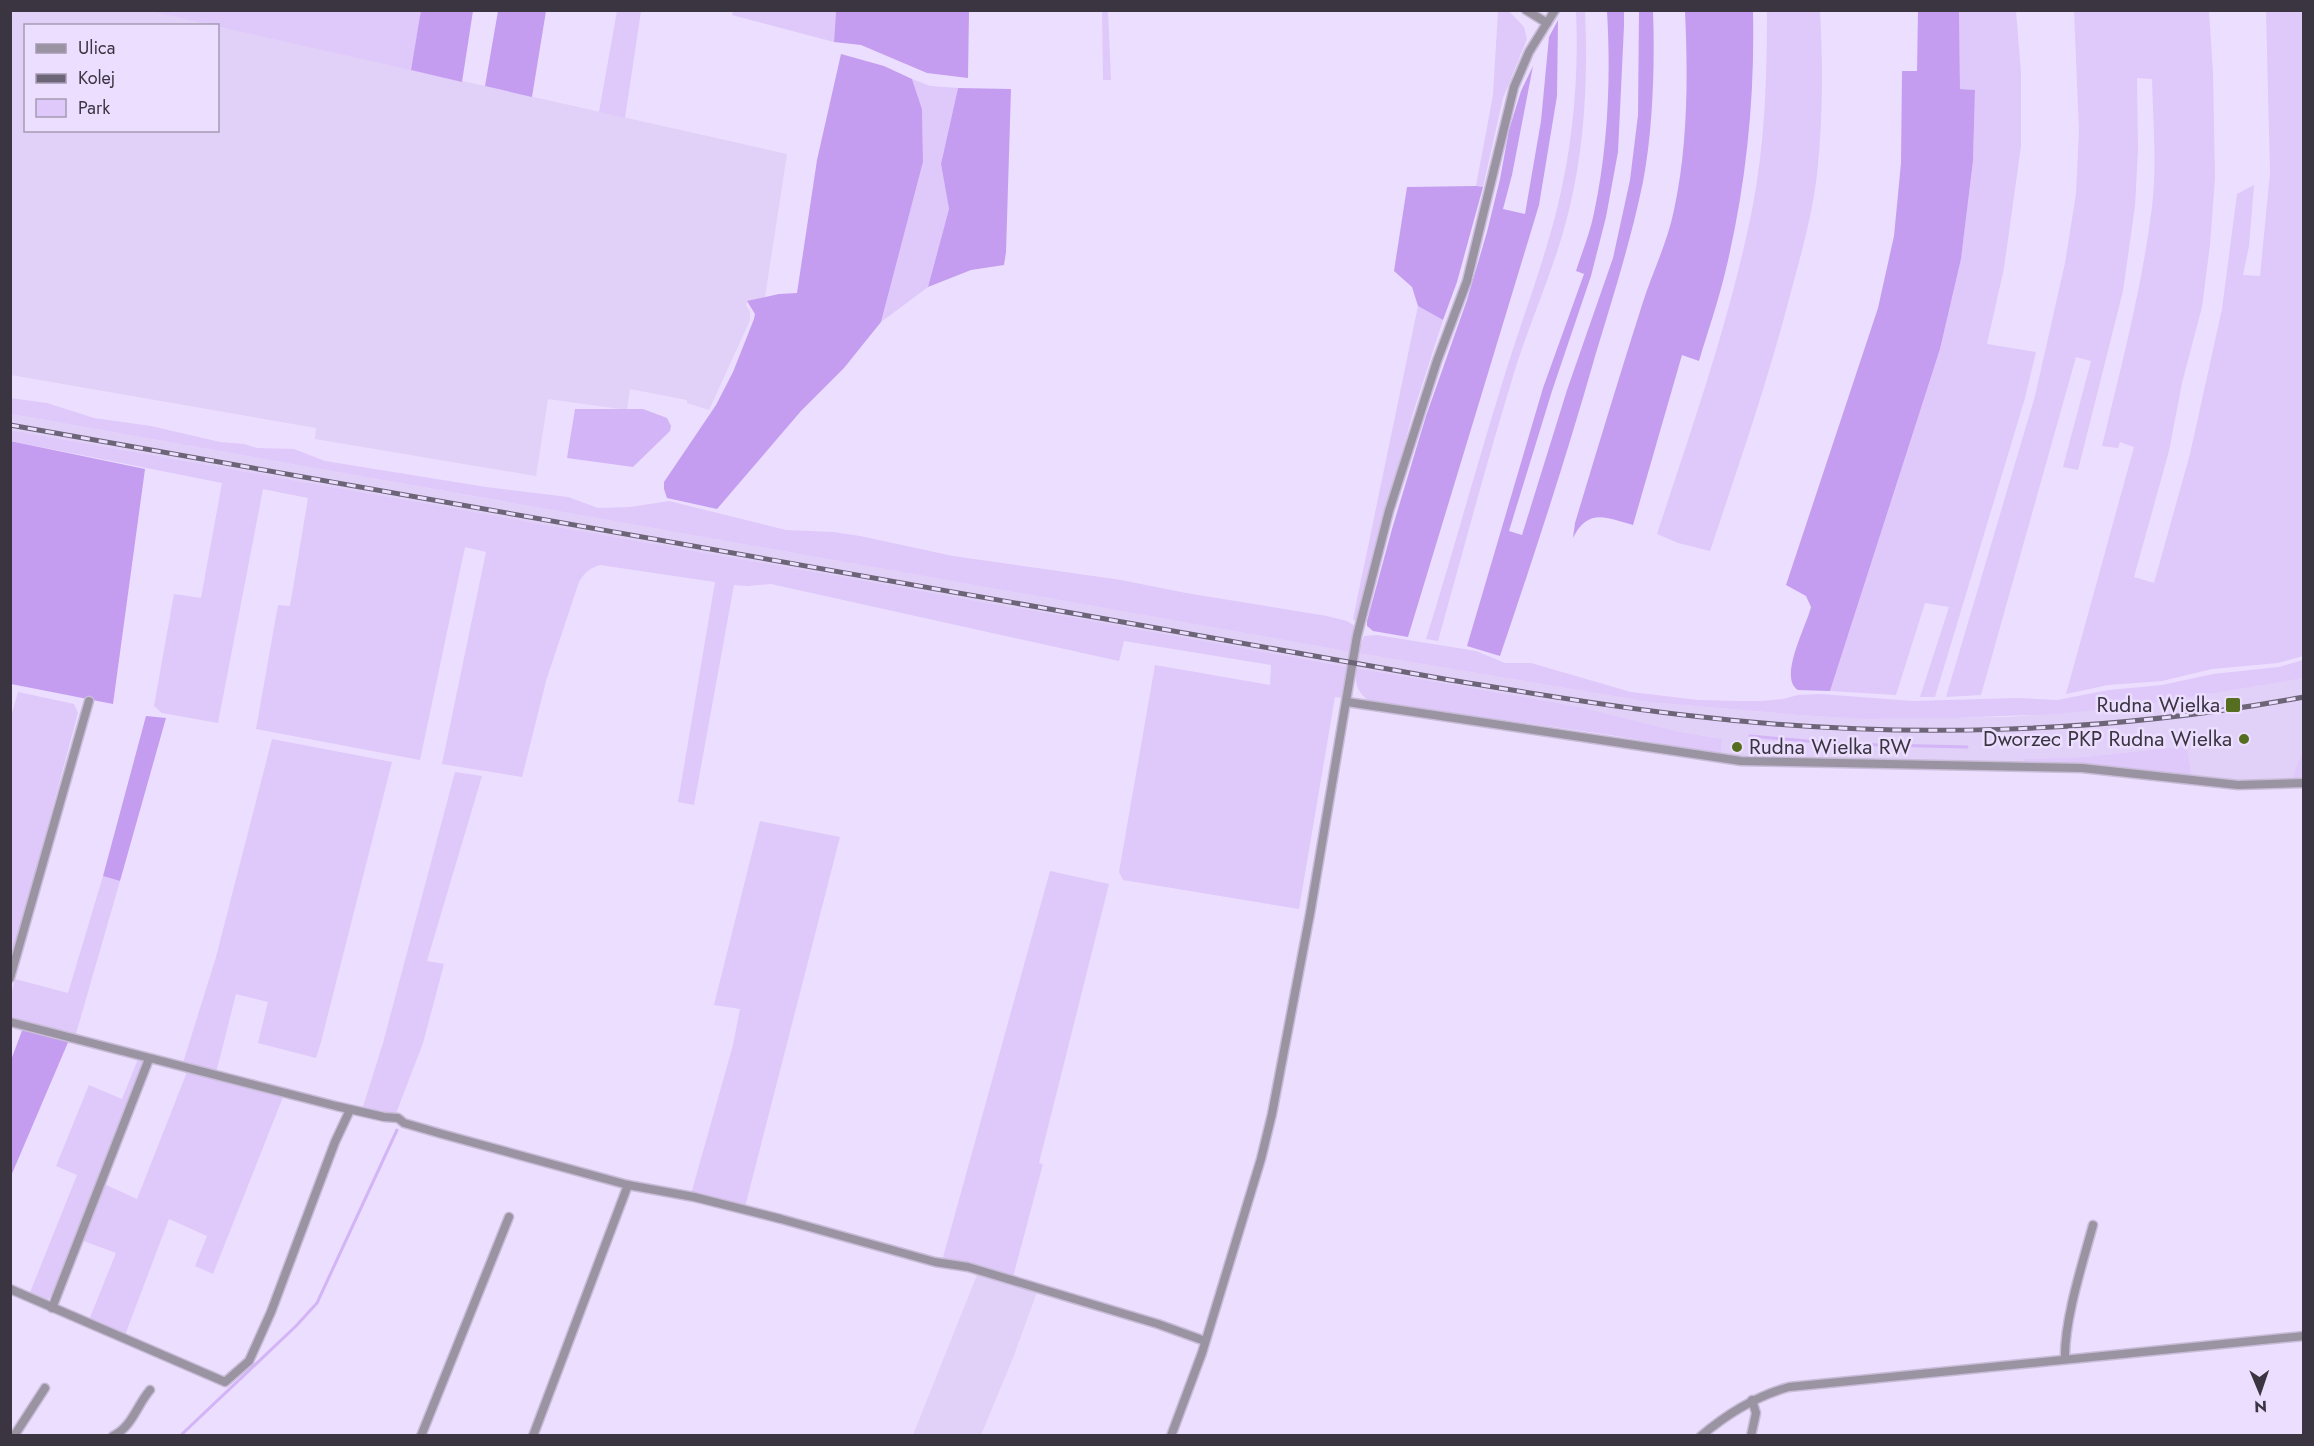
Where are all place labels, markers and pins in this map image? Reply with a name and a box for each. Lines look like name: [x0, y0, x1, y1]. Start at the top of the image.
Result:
place label: Rudna Wielka: [2097, 690, 2220, 720]
marker: Rudna Wielka: [2224, 696, 2242, 714]
place label: Dworzec PKP Rudna Wielka: [1983, 724, 2232, 754]
place label: Rudna Wielka RW: [1749, 732, 1911, 762]
marker: Dworzec PKP Rudna Wielka: [2237, 732, 2251, 746]
marker: Rudna Wielka RW: [1730, 740, 1744, 754]

